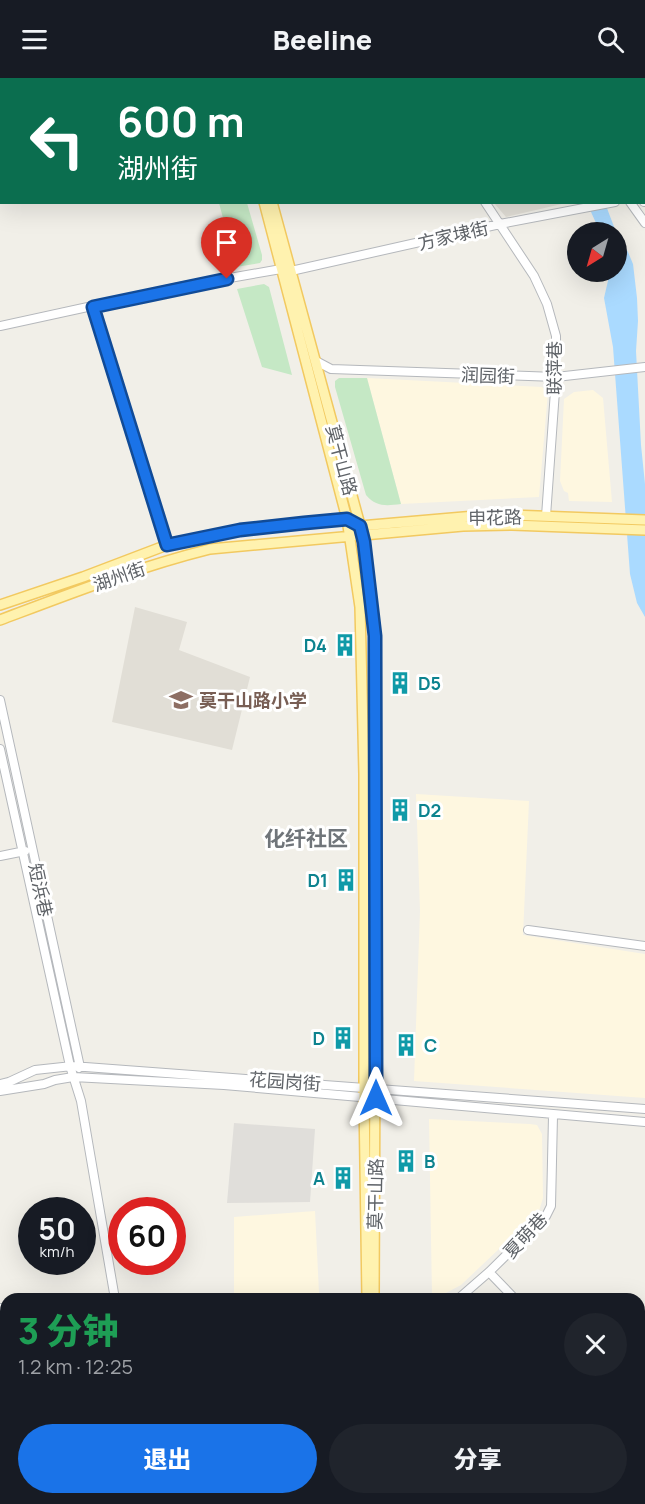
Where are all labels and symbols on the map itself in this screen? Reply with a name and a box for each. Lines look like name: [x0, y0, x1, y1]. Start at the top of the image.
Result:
street label: 方家埭街: [415, 215, 491, 255]
pin: [201, 217, 252, 279]
north arrow: [567, 222, 627, 282]
street label: 联萍巷: [542, 341, 566, 395]
street label: 润园街: [461, 362, 515, 388]
street label: 莫干山路: [321, 422, 363, 498]
street label: 申花路: [468, 505, 522, 529]
street label: 湖州街: [90, 556, 148, 596]
building icon: D4: [332, 632, 358, 658]
place label: D4: [304, 633, 327, 657]
building icon: D5: [387, 670, 413, 696]
place label: D5: [418, 671, 441, 695]
school or university icon: 莫干山路小学: [168, 687, 194, 713]
place label: 莫干山路小学: [199, 688, 307, 712]
building icon: D2: [387, 797, 413, 823]
place label: D2: [418, 798, 441, 822]
district label: 化纤社区: [264, 824, 348, 852]
street label: 短浜巷: [24, 861, 58, 919]
building icon: D1: [333, 867, 359, 893]
place label: D1: [308, 868, 328, 892]
building icon: D: [330, 1025, 356, 1051]
place label: D: [312, 1026, 325, 1050]
building icon: C: [393, 1032, 419, 1058]
place label: C: [424, 1033, 437, 1057]
position arrow: [344, 1066, 408, 1130]
street label: 花园岗街: [248, 1067, 322, 1095]
building icon: B: [393, 1148, 419, 1174]
place label: B: [424, 1149, 435, 1173]
street label: 莫干山路: [362, 1158, 388, 1230]
building icon: A: [330, 1165, 356, 1191]
place label: A: [313, 1166, 325, 1190]
speed limit sign: 60: [108, 1197, 186, 1275]
street label: 夏萌巷: [498, 1207, 552, 1263]

